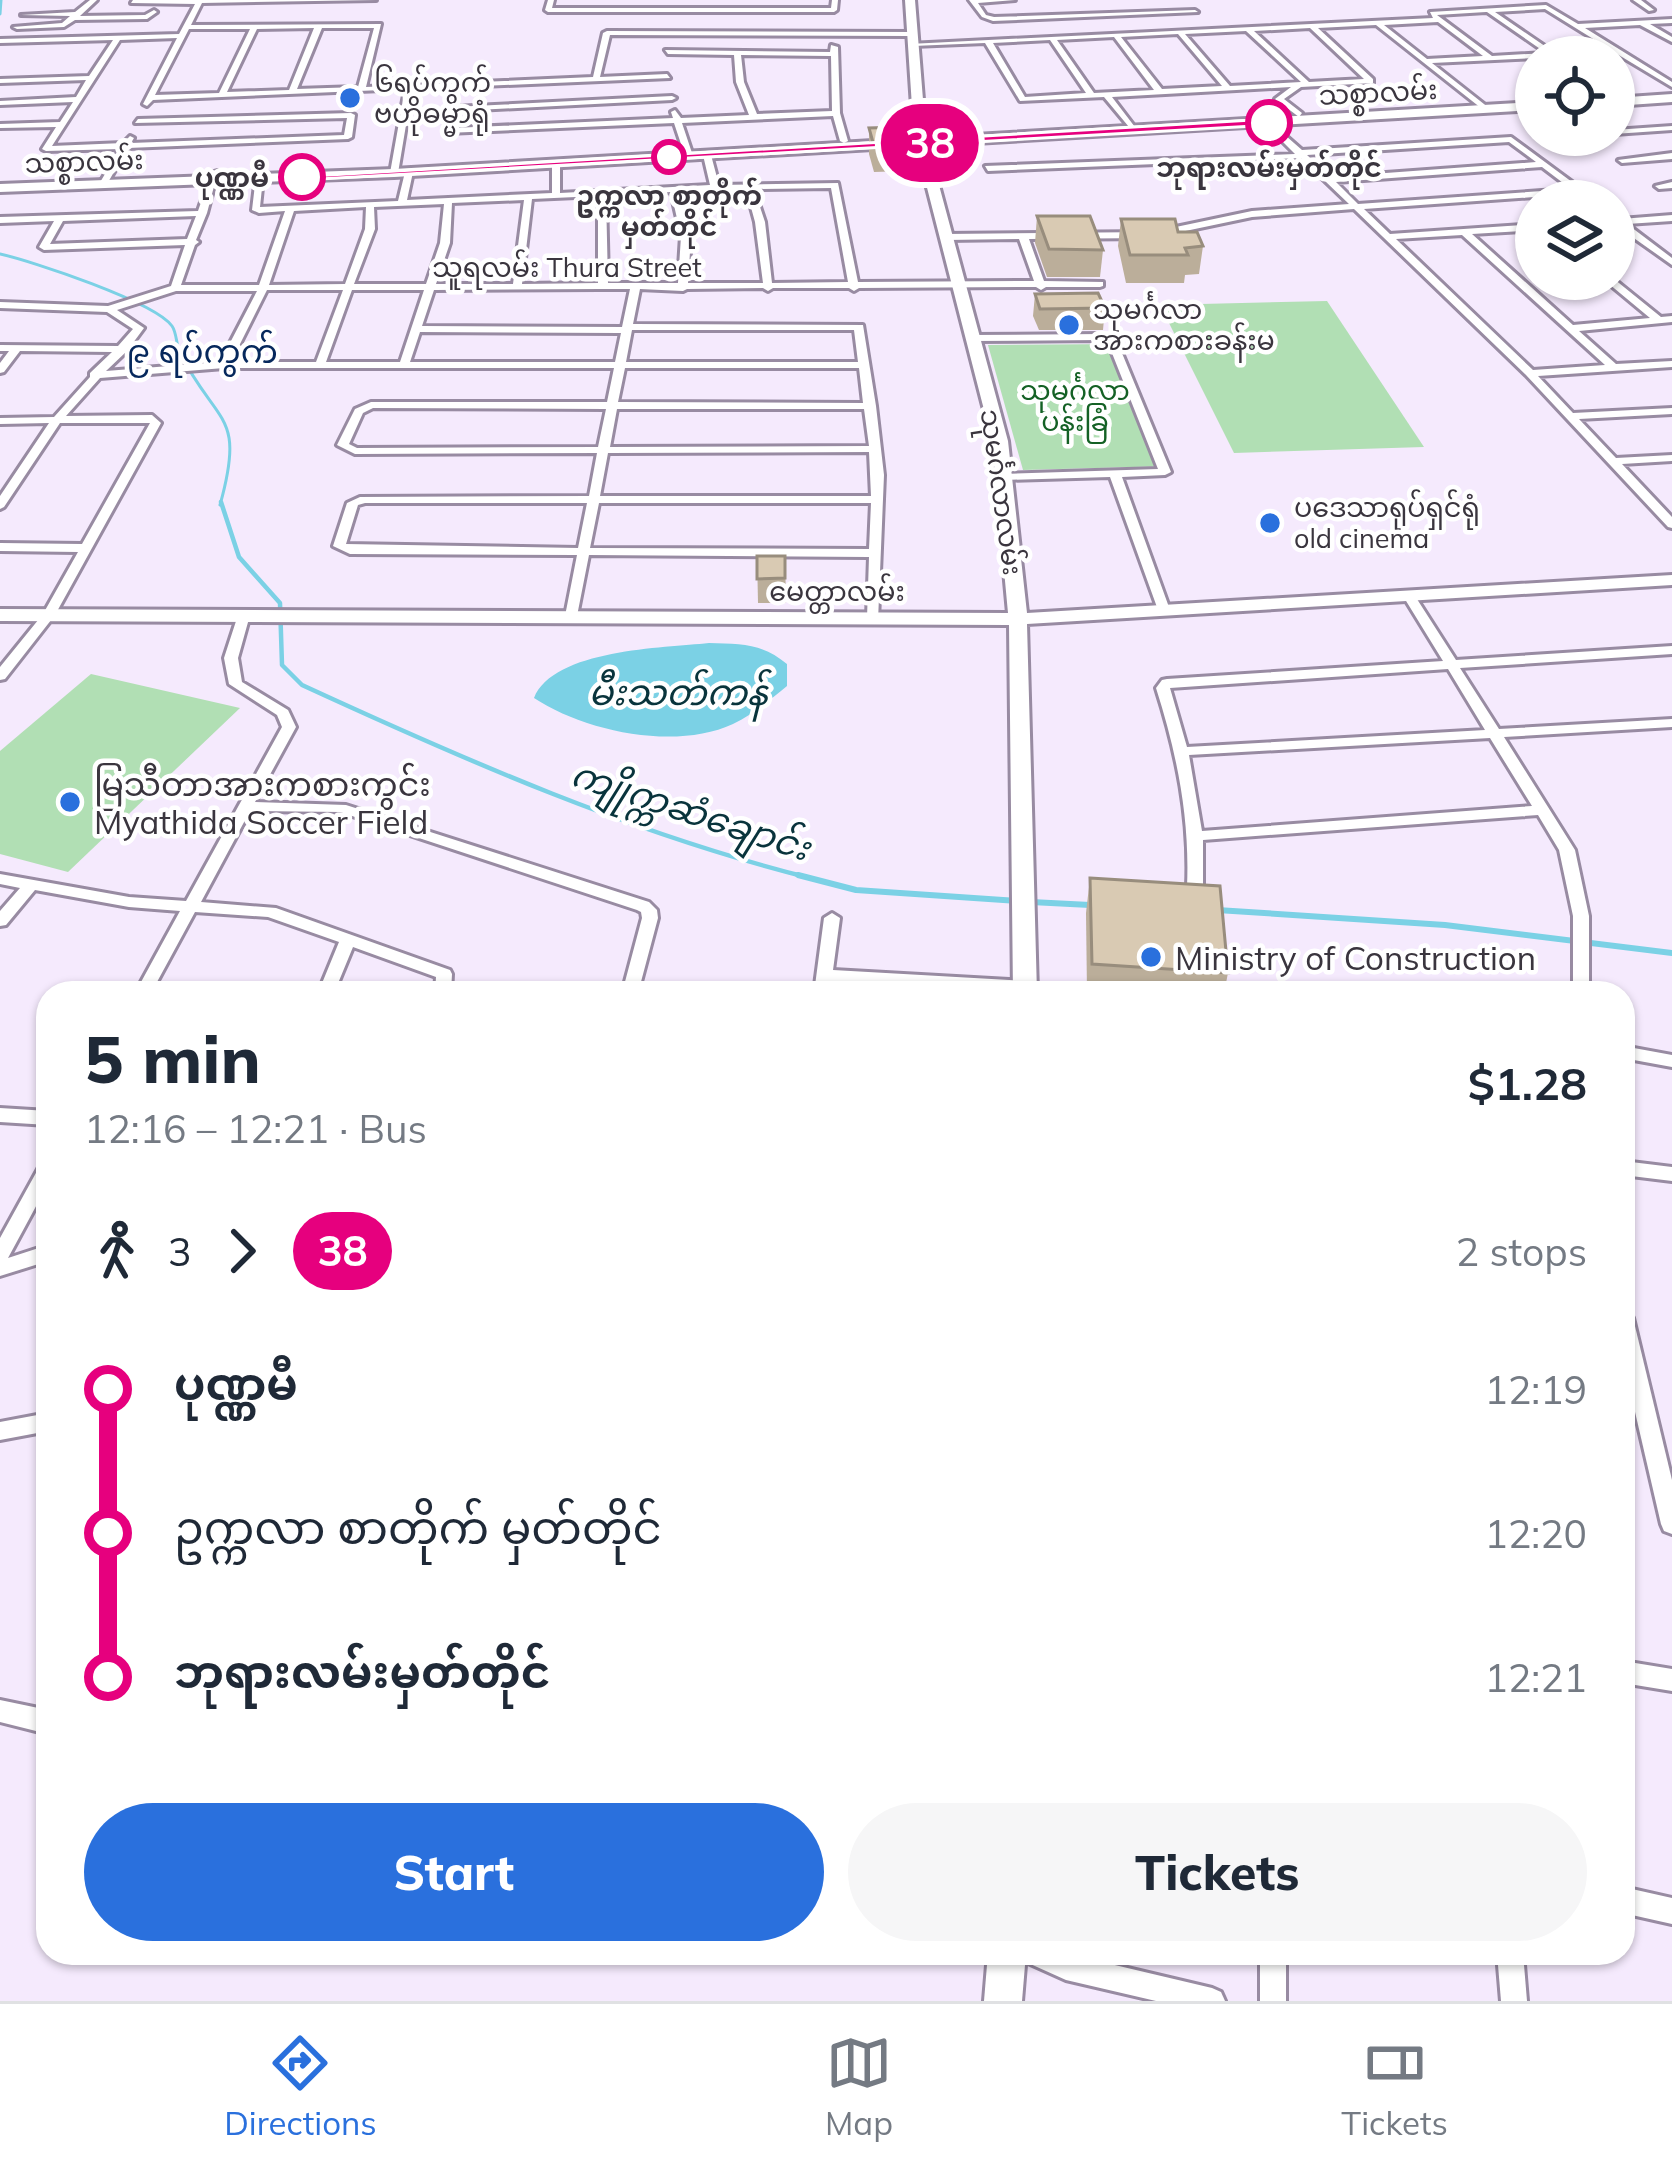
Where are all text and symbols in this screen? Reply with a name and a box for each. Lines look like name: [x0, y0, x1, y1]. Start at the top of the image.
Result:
map controls: [1515, 36, 1635, 300]
button: locate: [1515, 36, 1635, 156]
place label: ၆ရပ်ကွက် ဗဟိုဓမ္မာရုံ: [374, 64, 491, 137]
street label: သစ္စာလမ်း: [1318, 71, 1439, 119]
marker: ၆ရပ်ကွက် ဗဟိုဓမ္မာရုံ: [337, 85, 363, 111]
marker: ဘုရားလမ်းမှတ်တိုင်: [1247, 101, 1291, 145]
line badge: 38: [876, 104, 984, 182]
text: 38: [905, 116, 955, 169]
street label: သစ္စာလမ်း: [24, 141, 144, 187]
marker: ဥက္ကလာ စာတိုက် မှတ်တိုင်: [653, 141, 685, 173]
place label: ဘုရားလမ်းမှတ်တိုင်: [1156, 149, 1382, 190]
marker: ပုဏ္ဏမီ: [280, 155, 324, 199]
place label: ပုဏ္ဏမီ: [195, 159, 269, 200]
place label: ဥက္ကလာ စာတိုက် မှတ်တိုင်: [576, 177, 762, 249]
button: layers: [1515, 180, 1635, 300]
street label: သူရလမ်း Thura Street: [432, 249, 702, 290]
place label: သုမင်္ဂလာ အားကစားခန်းမ: [1093, 291, 1275, 363]
marker: သုမင်္ဂလာ အားကစားခန်းမ: [1056, 312, 1082, 338]
district label: ၉ ရပ်ကွက်: [126, 329, 278, 378]
park label: သုမင်္ဂလာ ပန်းခြံ: [1020, 372, 1130, 444]
street label: သုမင်္ဂလာလမ်း: [968, 407, 1031, 578]
place label: ပဒေသာရုပ်ရှင်ရုံ old cinema: [1294, 489, 1480, 555]
marker: ပဒေသာရုပ်ရှင်ရုံ old cinema: [1257, 510, 1283, 536]
street label: မေတ္တာလမ်း: [769, 573, 905, 614]
water label: မီးသတ်ကန်: [589, 668, 772, 722]
water label: ကျိုက္ကဆံချောင်း: [564, 749, 819, 878]
place label: မြသီတာအားကစားကွင်း Myathida Soccer Field: [94, 762, 431, 842]
marker: မြသီတာအားကစားကွင်း Myathida Soccer Field: [57, 789, 83, 815]
place label: Ministry of Construction: [1175, 937, 1536, 978]
marker: Ministry of Construction: [1138, 944, 1164, 970]
text: 5 min: [84, 1017, 261, 1100]
text: $1.28: [1468, 1055, 1587, 1111]
text: 12:16 – 12:21 · Bus: [84, 1104, 427, 1153]
icon: walk: [84, 1218, 150, 1284]
icon: forward: [209, 1218, 275, 1284]
text: 38: [317, 1224, 368, 1277]
text: 3: [168, 1227, 191, 1276]
text: 2 stops: [1456, 1227, 1587, 1276]
text: ပုဏ္ဏမီ: [174, 1355, 298, 1411]
text: 12:19: [1485, 1365, 1587, 1414]
text: ဥက္ကလာ စာတိုက် မှတ်တိုင်: [174, 1499, 662, 1555]
text: 12:20: [1485, 1509, 1587, 1558]
text: ဘုရားလမ်းမှတ်တိုင်: [174, 1643, 550, 1699]
text: 12:21: [1485, 1653, 1587, 1702]
button: Start: [84, 1803, 824, 1941]
button: Tickets: [848, 1803, 1587, 1941]
tab: Directions: [224, 2030, 377, 2143]
tab: Map: [825, 2030, 893, 2143]
tab: Tickets: [1341, 2030, 1448, 2143]

